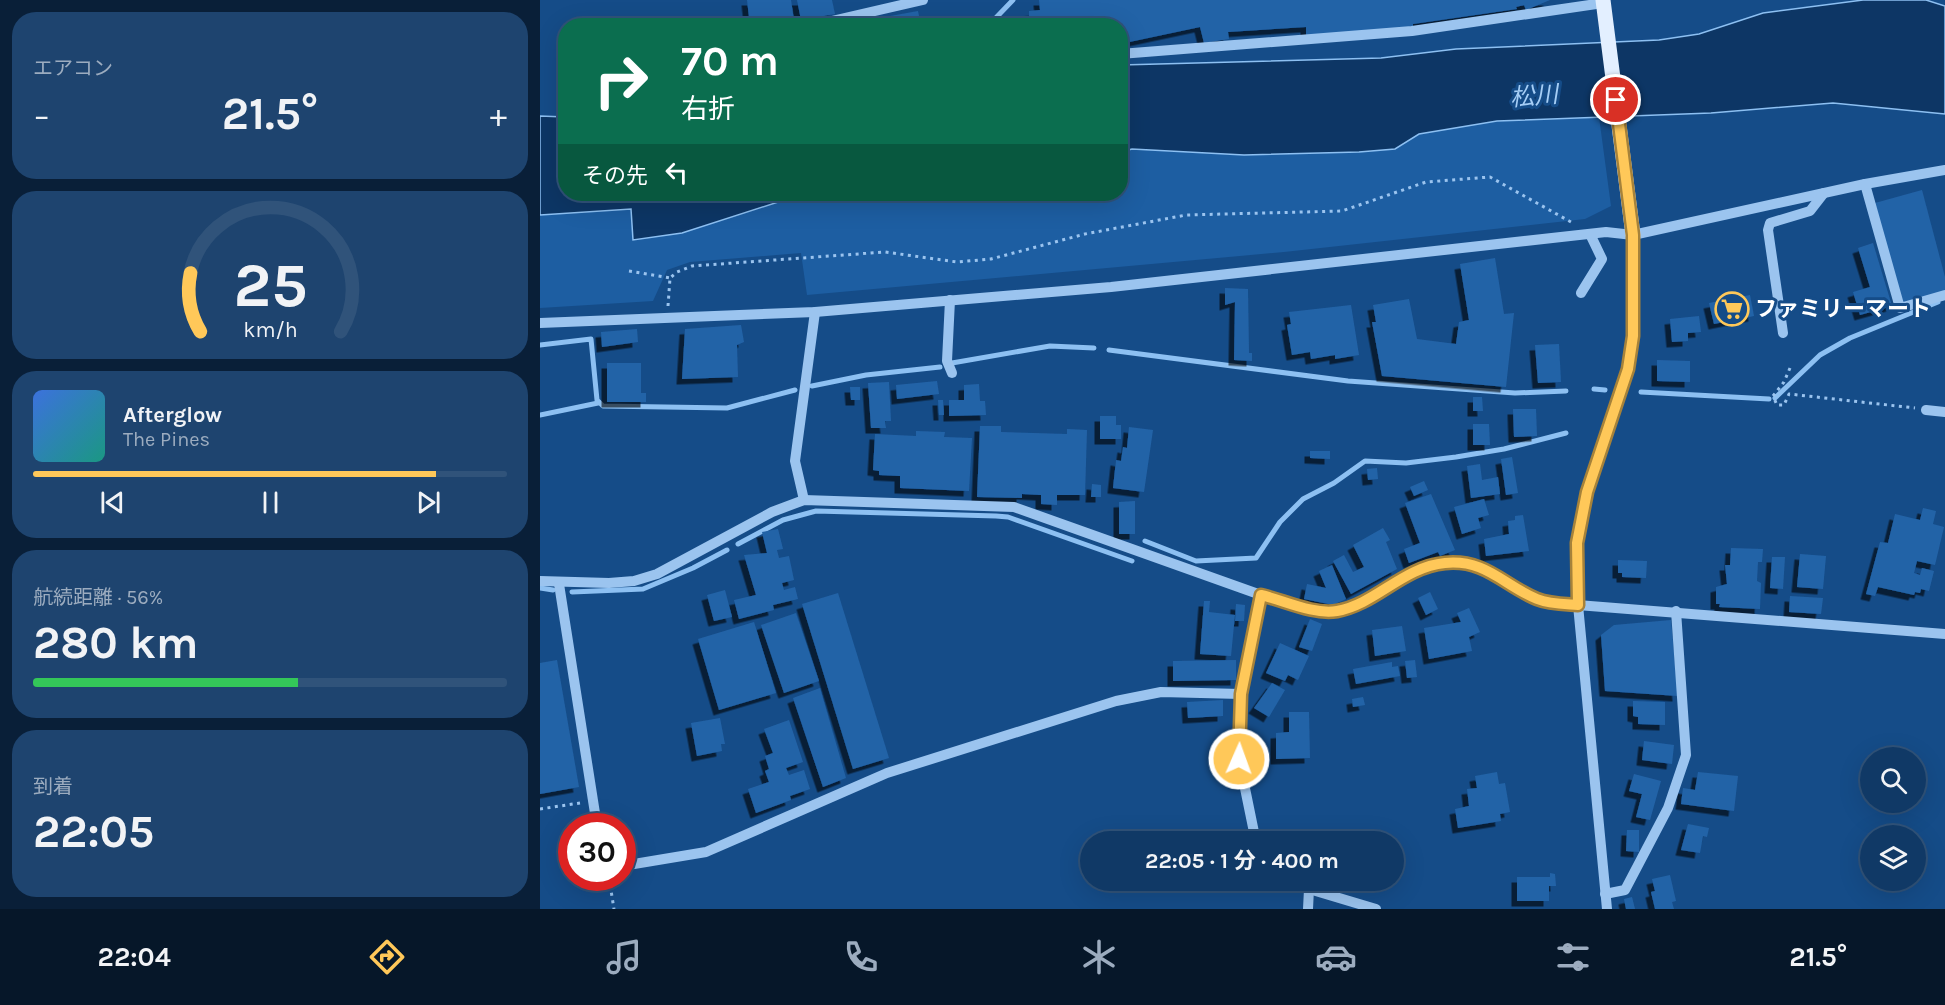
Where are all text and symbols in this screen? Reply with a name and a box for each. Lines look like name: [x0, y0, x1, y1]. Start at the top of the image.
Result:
text: 70 m: [681, 36, 779, 86]
icon: right: [582, 42, 660, 120]
text: エアコン: [33, 57, 113, 80]
pin: [1590, 74, 1641, 125]
water label: 松川: [1509, 80, 1562, 112]
icon: arrive: [1599, 83, 1632, 116]
text: 21.5°: [222, 88, 318, 140]
text: 右折: [681, 93, 735, 125]
text: −: [33, 96, 50, 134]
text: +: [490, 96, 507, 134]
icon: left: [660, 156, 693, 189]
text: その先: [582, 163, 648, 189]
text: 25: [233, 249, 307, 322]
supermarket icon: ファミリーマート: [1714, 291, 1750, 327]
place label: ファミリーマート: [1755, 296, 1931, 322]
text: km/h: [243, 318, 297, 343]
text: Afterglow: [123, 402, 222, 428]
text: The Pines: [123, 428, 210, 451]
icon: previous: [96, 486, 129, 519]
icon: pause: [254, 486, 287, 519]
icon: next: [412, 486, 445, 519]
text: 航続距離 · 56%: [33, 586, 163, 609]
text: 280 km: [33, 617, 199, 669]
position arrow: [1207, 727, 1271, 791]
map controls: [1860, 747, 1926, 891]
button: search: [1860, 747, 1926, 813]
text: 到着: [33, 775, 73, 798]
text: 22:05: [33, 806, 154, 858]
speed limit sign: 30: [558, 813, 636, 891]
button: layers: [1860, 825, 1926, 891]
text: 22:05 · 1 分 · 400 m: [1145, 848, 1339, 874]
icon: directions: [366, 936, 408, 978]
icon: music: [603, 936, 645, 978]
icon: phone: [840, 936, 882, 978]
icon: climate: [1078, 936, 1120, 978]
icon: car: [1315, 936, 1357, 978]
icon: filters: [1552, 936, 1594, 978]
text: 22:04: [98, 941, 171, 973]
text: 21.5°: [1789, 941, 1847, 973]

